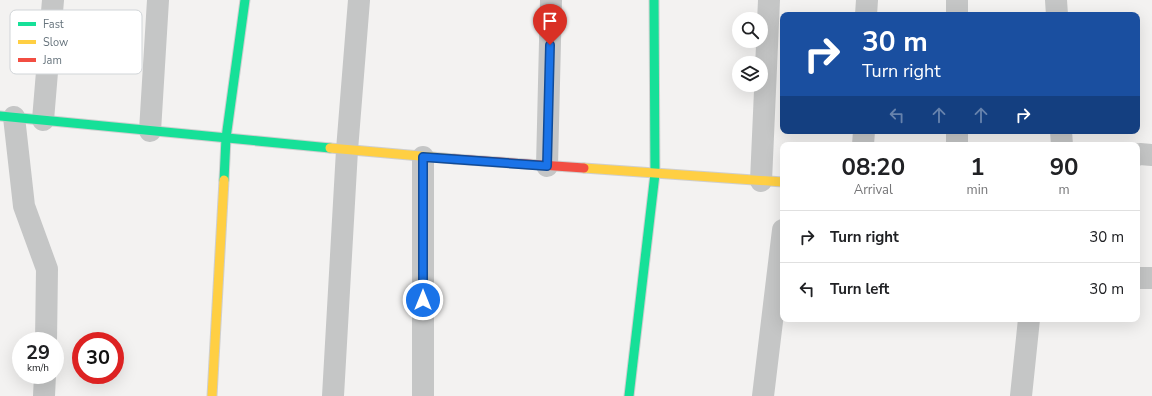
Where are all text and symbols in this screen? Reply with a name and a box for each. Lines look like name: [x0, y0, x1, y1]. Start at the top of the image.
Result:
pin: [533, 4, 567, 45]
legend: [10, 10, 142, 74]
icon: arrive: [539, 10, 561, 32]
map controls: [732, 12, 768, 92]
button: search: [732, 12, 768, 48]
text: Fast: [43, 17, 64, 32]
text: 30 m: [862, 23, 928, 61]
icon: right: [796, 28, 848, 80]
text: Slow: [43, 35, 68, 50]
text: Jam: [42, 53, 62, 68]
button: layers: [732, 56, 768, 92]
text: Turn right: [862, 59, 941, 83]
icon: left: [886, 104, 908, 126]
icon: ahead: [928, 104, 950, 126]
icon: ahead: [970, 104, 992, 126]
icon: right: [1012, 104, 1034, 126]
text: 08:20: [842, 151, 905, 183]
text: 1: [970, 151, 985, 183]
text: 90: [1050, 151, 1078, 183]
text: Arrival: [854, 181, 893, 199]
text: min: [967, 181, 988, 199]
text: m: [1058, 181, 1070, 199]
icon: right: [796, 226, 818, 248]
text: Turn right: [830, 227, 899, 247]
text: 30 m: [1089, 227, 1124, 247]
icon: left: [796, 278, 818, 300]
position arrow: [402, 279, 444, 321]
text: Turn left: [830, 279, 889, 299]
text: 30 m: [1089, 279, 1124, 299]
speed limit sign: 30: [72, 332, 124, 384]
text: 29: [26, 339, 50, 366]
text: km/h: [27, 361, 49, 375]

